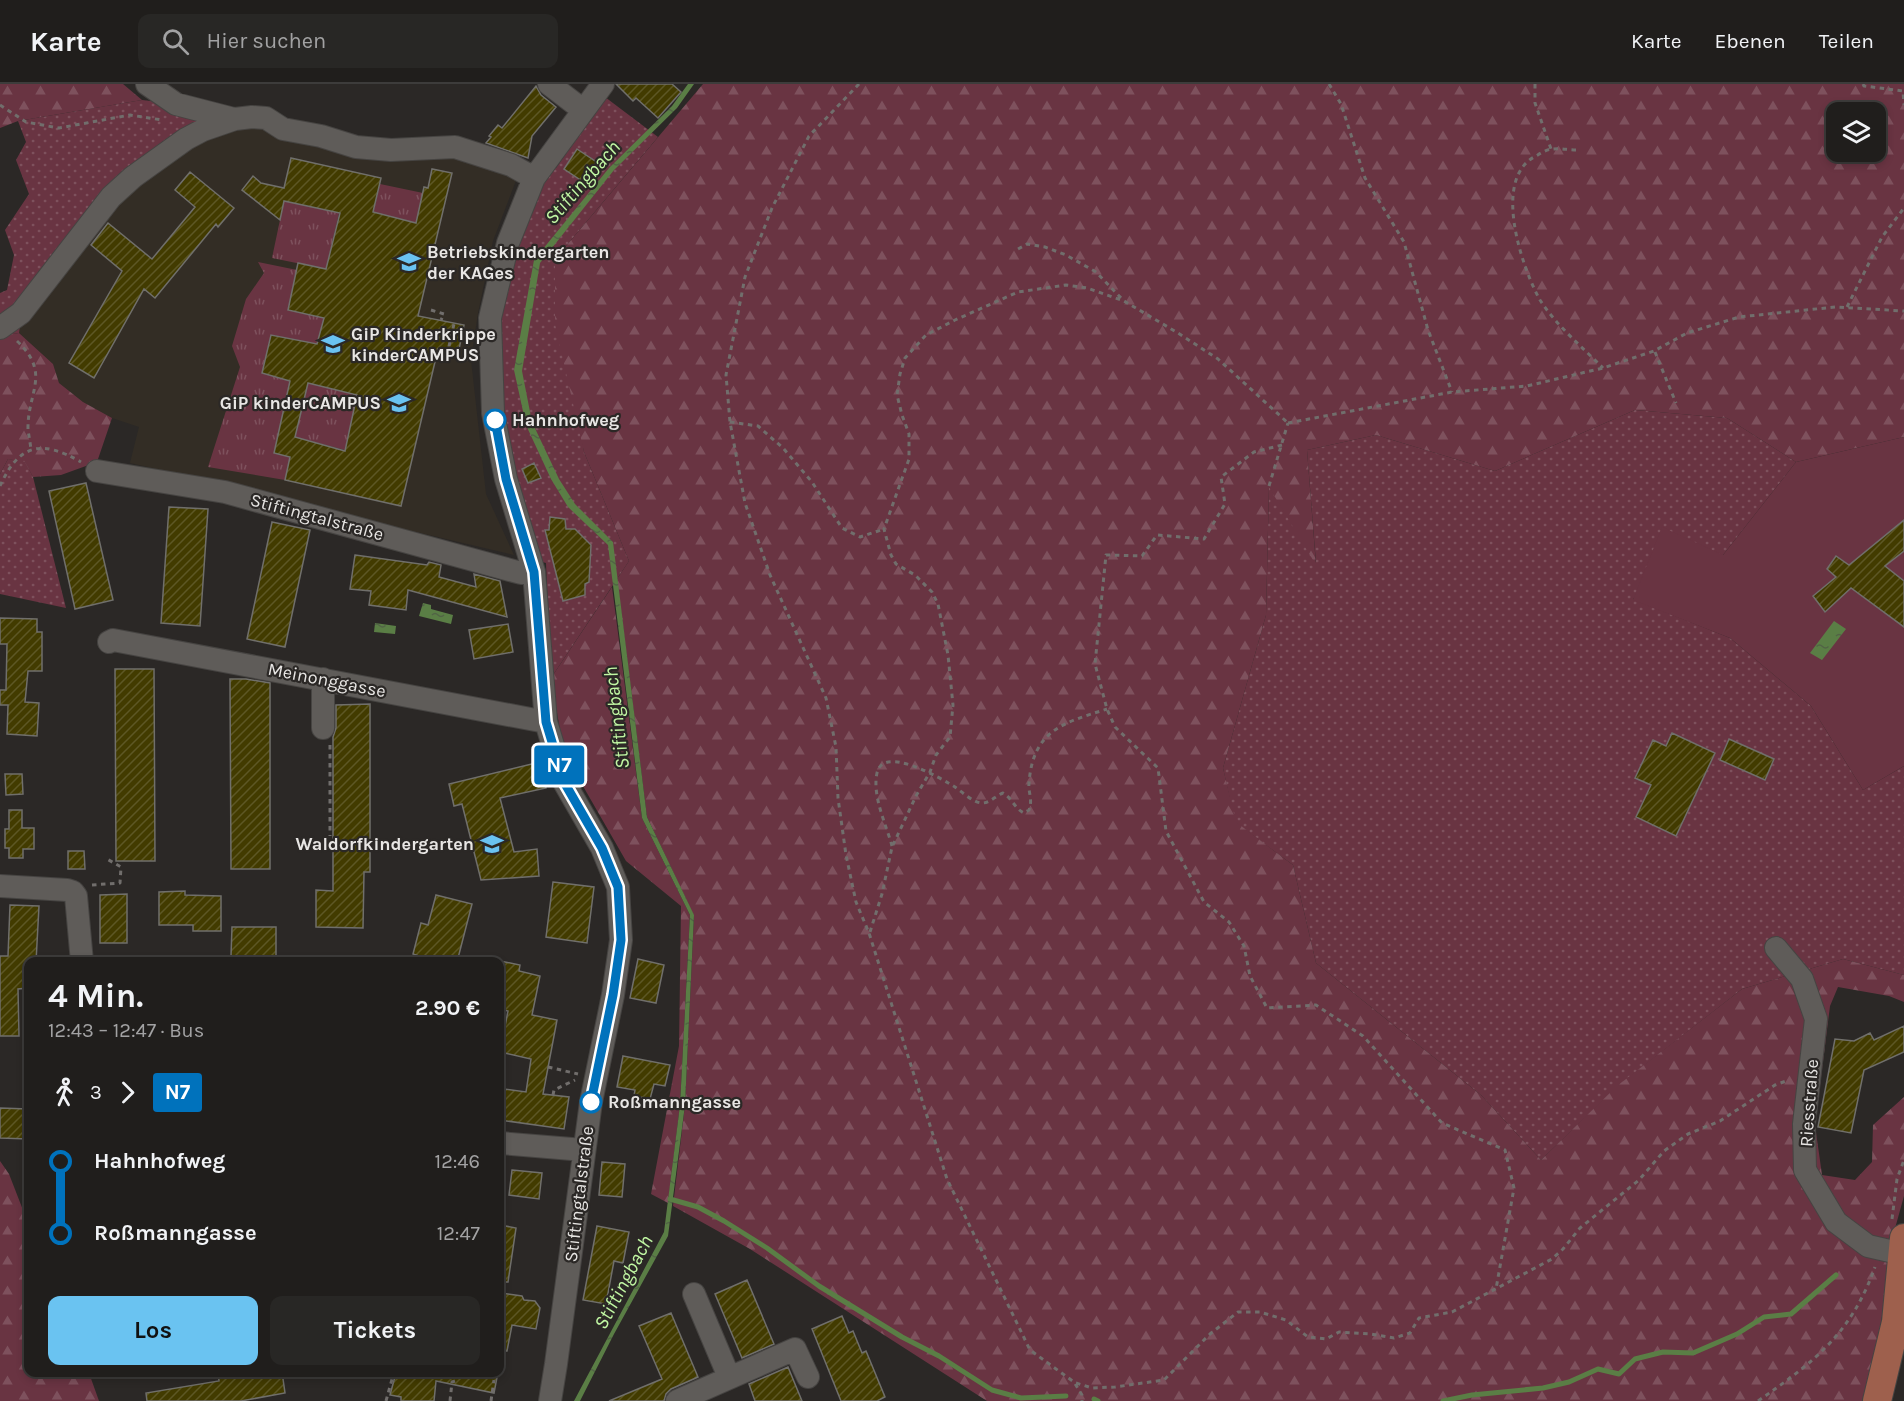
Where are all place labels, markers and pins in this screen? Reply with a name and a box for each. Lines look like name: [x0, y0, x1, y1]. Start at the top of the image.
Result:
place label: Betriebskindergarten der KAGes: [427, 241, 610, 284]
school or university icon: Betriebskindergarten der KAGes: [396, 249, 422, 275]
place label: GiP Kinderkrippe kinderCAMPUS: [351, 323, 496, 366]
school or university icon: GiP Kinderkrippe kinderCAMPUS: [320, 331, 346, 357]
school or university icon: GiP kinderCAMPUS: [386, 390, 412, 416]
place label: GiP kinderCAMPUS: [220, 392, 381, 414]
marker: Hahnhofweg: [484, 409, 506, 431]
place label: Hahnhofweg: [512, 409, 620, 431]
school or university icon: Waldorfkindergarten: [479, 831, 505, 857]
place label: Waldorfkindergarten: [296, 833, 474, 855]
marker: Roßmanngasse: [580, 1091, 602, 1113]
place label: Roßmanngasse: [608, 1091, 741, 1113]

